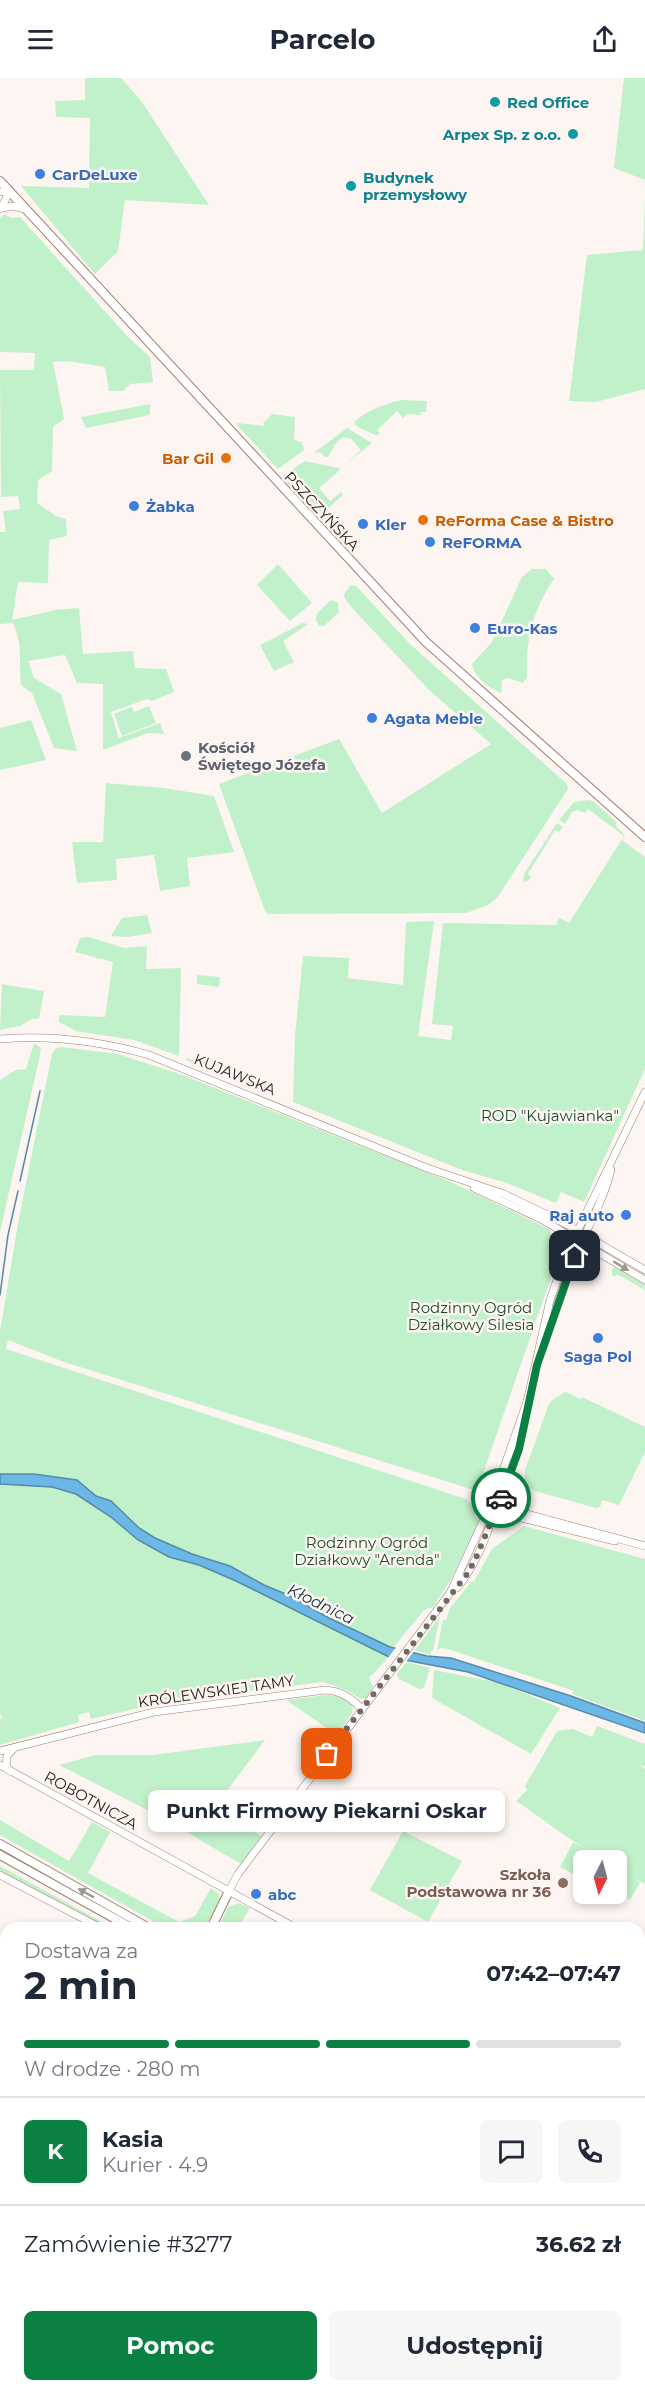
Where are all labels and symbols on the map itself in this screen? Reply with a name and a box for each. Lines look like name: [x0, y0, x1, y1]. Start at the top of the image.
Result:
place label: Red Office: [507, 93, 589, 112]
marker: Red Office: [488, 95, 502, 109]
place label: Arpex Sp. z o.o.: [442, 125, 561, 144]
marker: Arpex Sp. z o.o.: [566, 127, 580, 141]
place label: CarDeLuxe: [52, 165, 138, 184]
marker: CarDeLuxe: [33, 167, 47, 181]
place label: Budynek przemysłowy: [363, 168, 468, 204]
marker: Budynek przemysłowy: [344, 179, 358, 193]
place label: Bar Gil: [162, 449, 214, 468]
marker: Bar Gil: [219, 451, 233, 465]
street label: PSZCZYŃSKA: [280, 467, 364, 555]
place label: Żabka: [146, 497, 195, 516]
marker: Żabka: [127, 499, 141, 513]
place label: ReForma Case & Bistro: [435, 511, 614, 530]
marker: ReForma Case & Bistro: [416, 513, 430, 527]
place label: Kler: [375, 515, 407, 534]
marker: Kler: [356, 517, 370, 531]
place label: ReFORMA: [442, 533, 522, 552]
marker: ReFORMA: [423, 535, 437, 549]
place label: Euro-Kas: [487, 619, 558, 638]
marker: Euro-Kas: [468, 621, 482, 635]
place label: Agata Meble: [383, 709, 483, 728]
marker: Agata Meble: [365, 711, 379, 725]
place label: Kościół Świętego Józefa: [198, 738, 326, 774]
marker: Kościół Świętego Józefa: [179, 749, 193, 763]
street label: KUJAWSKA: [191, 1049, 279, 1099]
park label: ROD "Kujawianka": [481, 1106, 619, 1125]
place label: Raj auto: [549, 1206, 614, 1225]
marker: Raj auto: [619, 1208, 633, 1222]
pin: [549, 1230, 600, 1281]
one-way arrow: [613, 1261, 629, 1272]
park label: Rodzinny Ogród Działkowy Silesia: [408, 1298, 534, 1334]
marker: Saga Pol: [591, 1331, 605, 1345]
place label: Saga Pol: [564, 1347, 632, 1366]
courier: [471, 1468, 531, 1528]
park label: Rodzinny Ogród Działkowy "Arenda": [294, 1533, 440, 1569]
water label: Kłodnica: [285, 1580, 358, 1628]
street label: KRÓLEWSKIEJ TAMY: [137, 1671, 296, 1711]
pin: [301, 1728, 352, 1779]
street label: ROBOTNICZA: [41, 1767, 141, 1834]
callout: Punkt Firmowy Piekarni Oskar: [148, 1790, 506, 1832]
north arrow: [573, 1850, 627, 1904]
place label: Szkoła Podstawowa nr 36: [406, 1865, 551, 1901]
marker: Szkoła Podstawowa nr 36: [556, 1876, 570, 1890]
place label: abc: [268, 1885, 297, 1904]
marker: abc: [249, 1887, 263, 1901]
one-way arrow: [78, 1888, 95, 1898]

